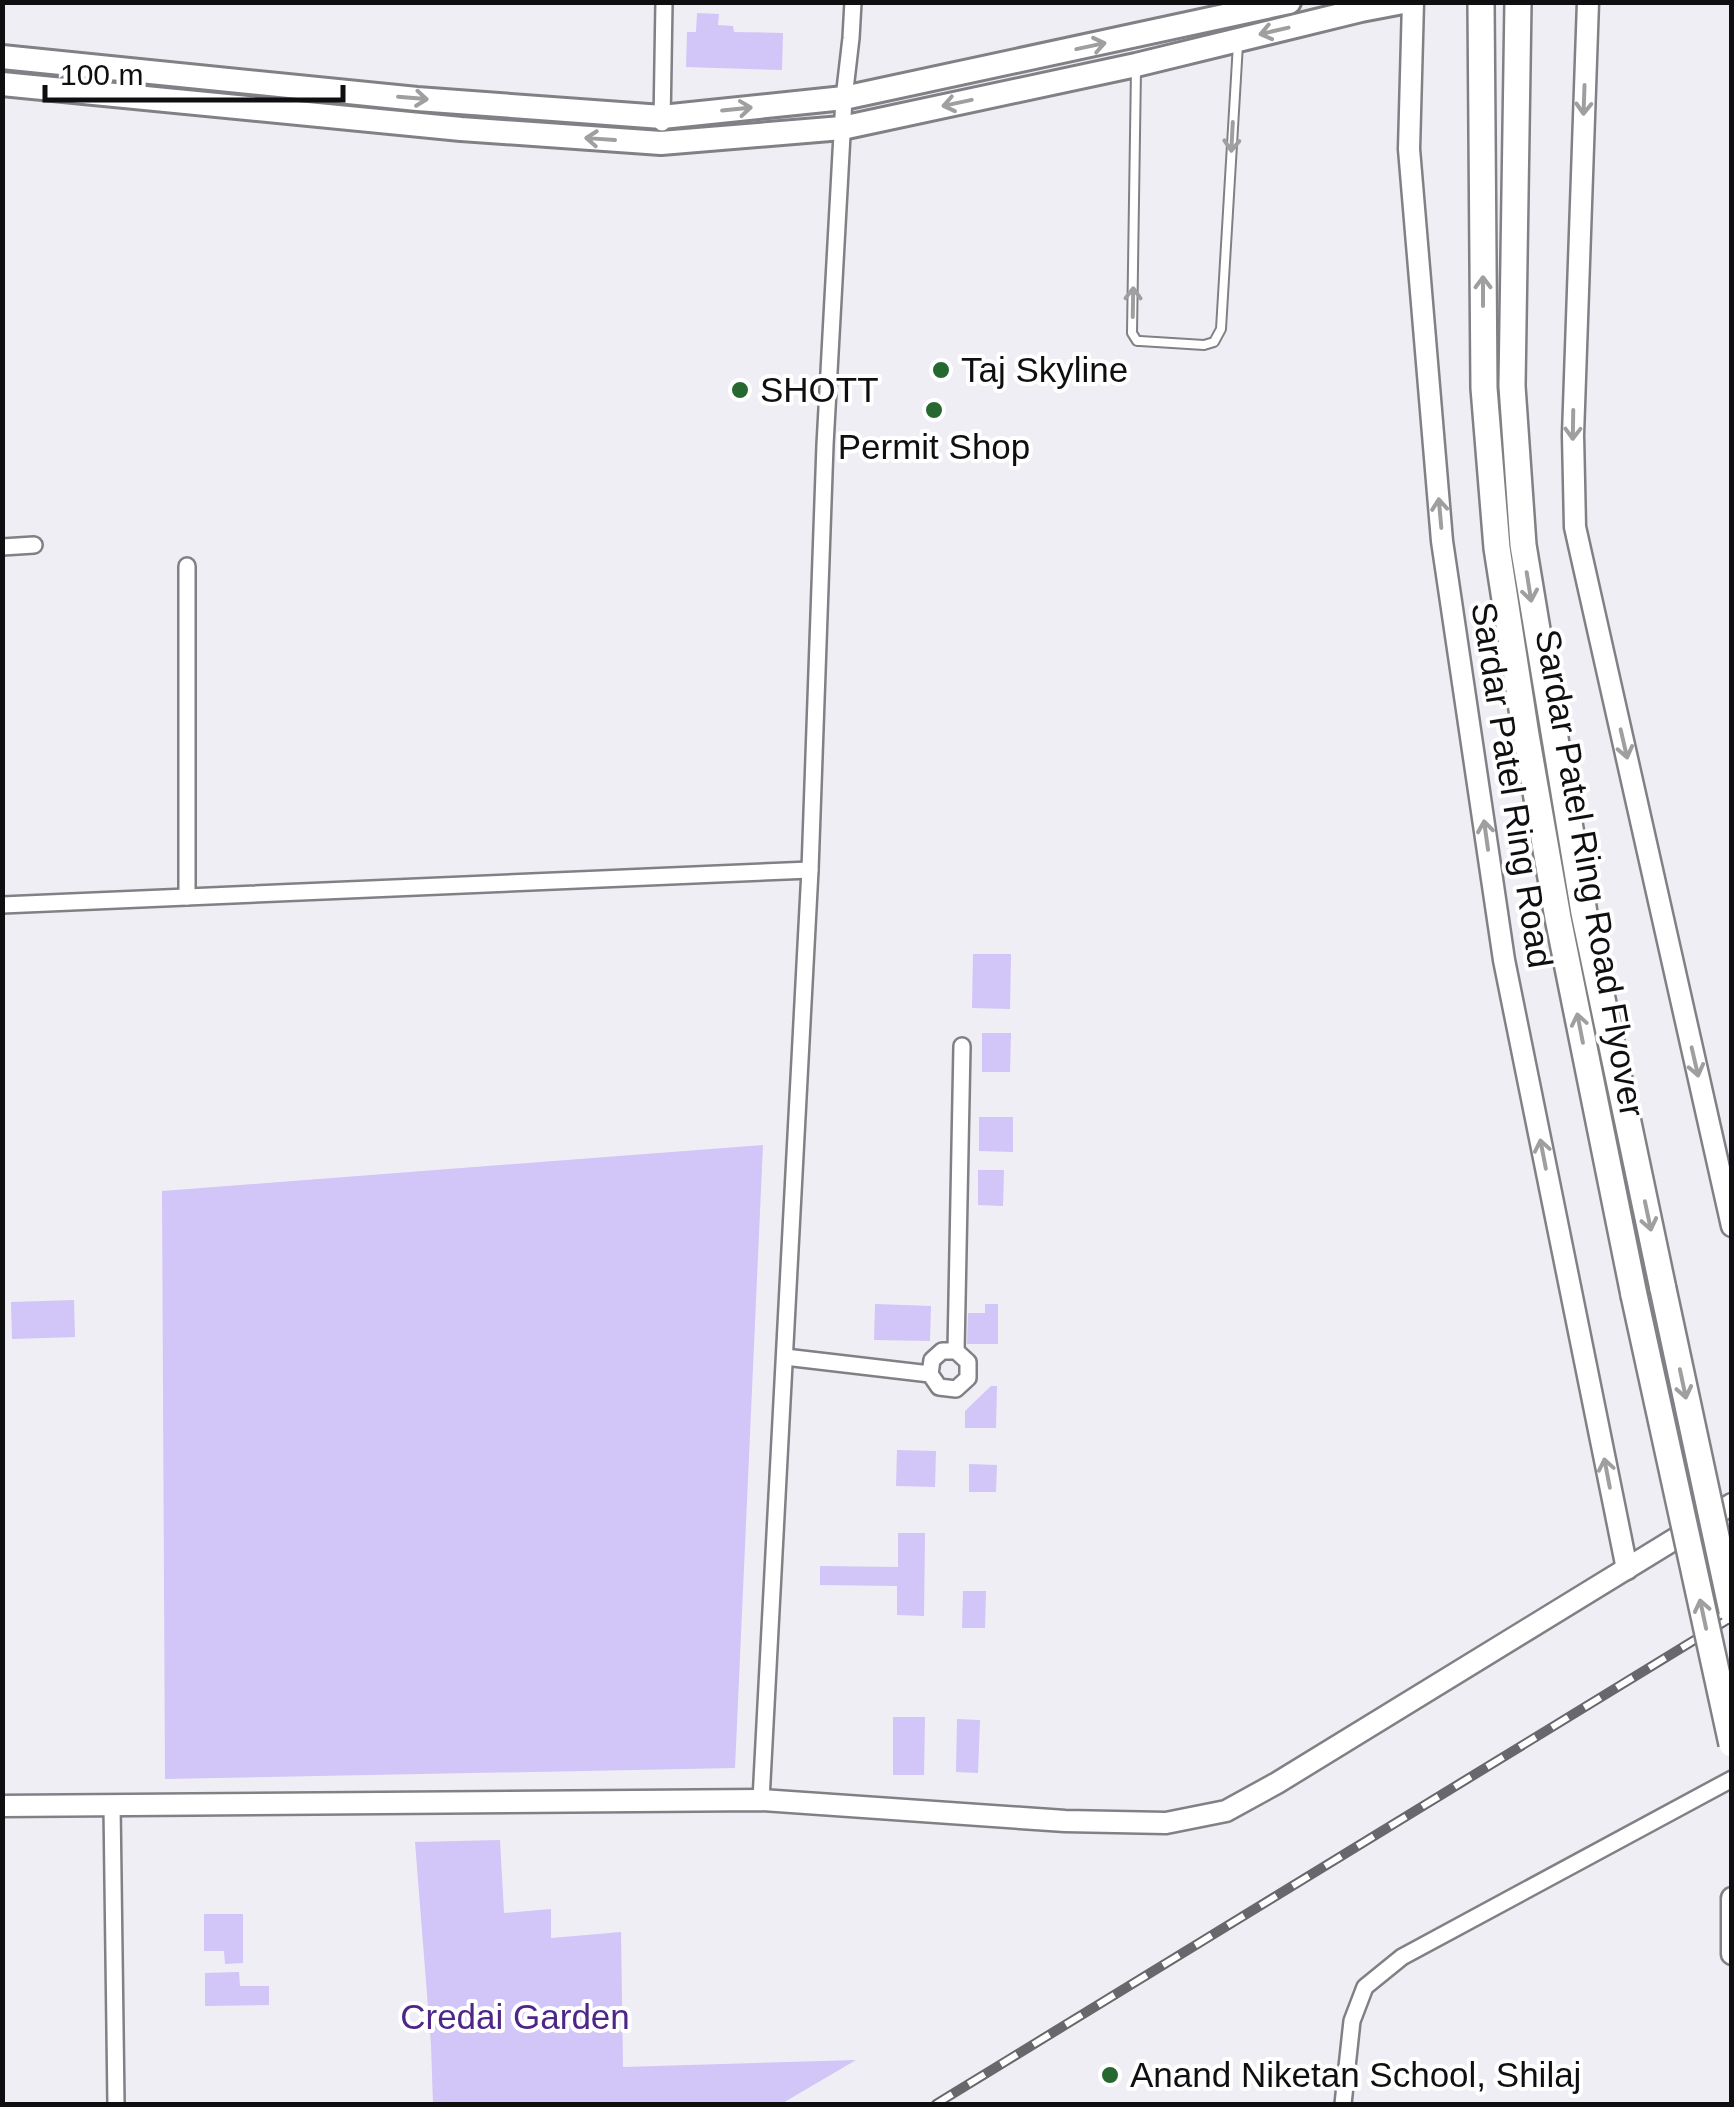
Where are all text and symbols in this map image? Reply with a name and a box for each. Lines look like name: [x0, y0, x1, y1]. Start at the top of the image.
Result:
one-way arrow: [1259, 23, 1291, 41]
one-way arrow: [1074, 35, 1106, 54]
scale bar: [45, 40, 342, 102]
text: 100 m: [60, 58, 143, 91]
one-way arrow: [1575, 83, 1594, 115]
one-way arrow: [396, 89, 429, 108]
one-way arrow: [942, 95, 974, 113]
one-way arrow: [720, 100, 752, 119]
one-way arrow: [1222, 120, 1241, 153]
one-way arrow: [585, 129, 617, 148]
one-way arrow: [1474, 275, 1492, 308]
one-way arrow: [1123, 287, 1142, 319]
place label: Taj Skyline: [961, 350, 1128, 389]
marker: Taj Skyline: [930, 359, 952, 381]
place label: SHOTT: [760, 370, 879, 409]
marker: SHOTT: [729, 379, 751, 401]
marker: Permit Shop: [923, 399, 945, 421]
one-way arrow: [1564, 408, 1583, 440]
place label: Permit Shop: [838, 427, 1030, 466]
one-way arrow: [1430, 498, 1449, 530]
one-way arrow: [1521, 571, 1539, 603]
street label: Sardar Patel Ring Road: [1464, 599, 1561, 971]
street label: Sardar Patel Ring Road Flyover: [1528, 626, 1653, 1120]
one-way arrow: [1616, 727, 1634, 759]
one-way arrow: [1476, 819, 1494, 851]
one-way arrow: [1570, 1012, 1589, 1044]
one-way arrow: [1687, 1045, 1705, 1077]
one-way arrow: [1533, 1139, 1552, 1171]
one-way arrow: [1639, 1199, 1658, 1231]
one-way arrow: [1675, 1367, 1694, 1399]
one-way arrow: [1597, 1458, 1616, 1490]
one-way arrow: [1693, 1599, 1712, 1631]
park label: Credai Garden: [400, 1997, 630, 2036]
place label: Anand Niketan School, Shilaj: [1130, 2055, 1581, 2094]
marker: Anand Niketan School, Shilaj: [1099, 2064, 1121, 2086]

